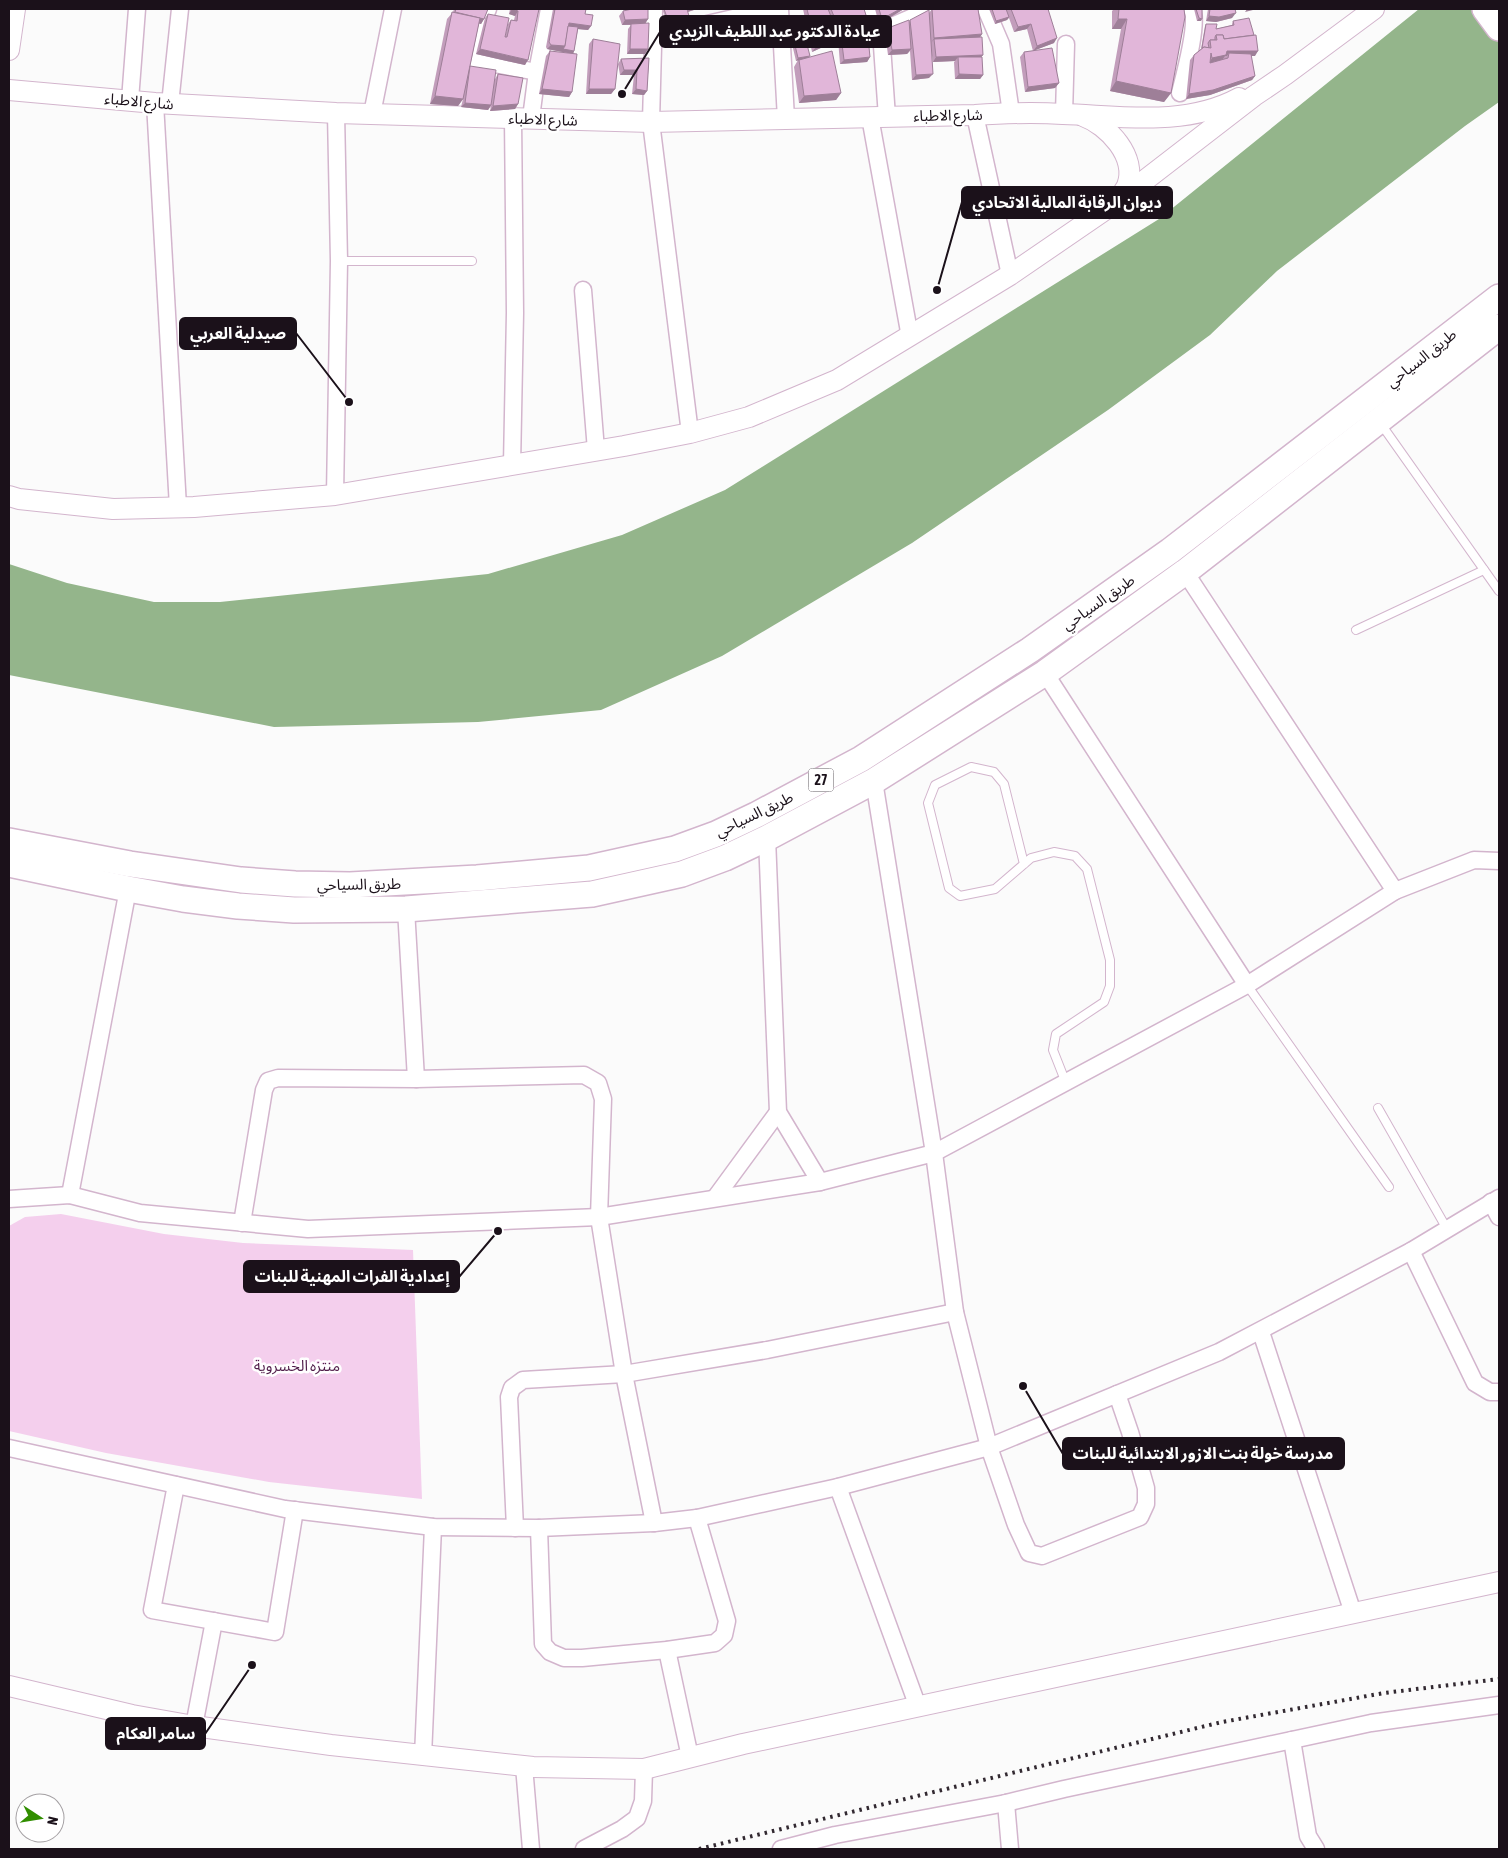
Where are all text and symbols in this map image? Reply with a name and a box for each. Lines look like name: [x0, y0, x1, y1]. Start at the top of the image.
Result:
callout: عيادة الدكتور عبد اللطيف الزيدي: [660, 16, 891, 47]
text: عيادة الدكتور عبد اللطيف الزيدي: [669, 22, 881, 45]
street label: شارع الاطباء: [103, 90, 175, 116]
street label: شارع الاطباء: [913, 106, 983, 128]
street label: شارع الاطباء: [508, 109, 578, 133]
callout: ديوان الرقابة المالية الاتحادي: [962, 187, 1172, 218]
text: ديوان الرقابة المالية الاتحادي: [972, 193, 1162, 216]
callout: صيدلية العربي: [180, 318, 296, 349]
text: صيدلية العربي: [190, 324, 286, 347]
street label: طريق السياحي: [1383, 325, 1462, 393]
street label: طريق السياحي: [1059, 571, 1139, 636]
road number: 27: [808, 768, 834, 792]
street label: طريق السياحي: [712, 788, 797, 843]
street label: طريق السياحي: [317, 875, 401, 897]
callout: إعدادية الفرات المهنية للبنات: [244, 1261, 459, 1292]
text: إعدادية الفرات المهنية للبنات: [254, 1267, 450, 1288]
park label: منتزه الخسروية: [254, 1357, 340, 1375]
callout: مدرسة خولة بنت الازور الابتدائية للبنات: [1063, 1438, 1344, 1469]
text: مدرسة خولة بنت الازور الابتدائية للبنات: [1073, 1444, 1333, 1463]
callout: سامر العكام: [106, 1718, 205, 1749]
text: سامر العكام: [117, 1724, 195, 1745]
north arrow: [15, 1793, 65, 1843]
text: N: [44, 1815, 61, 1826]

